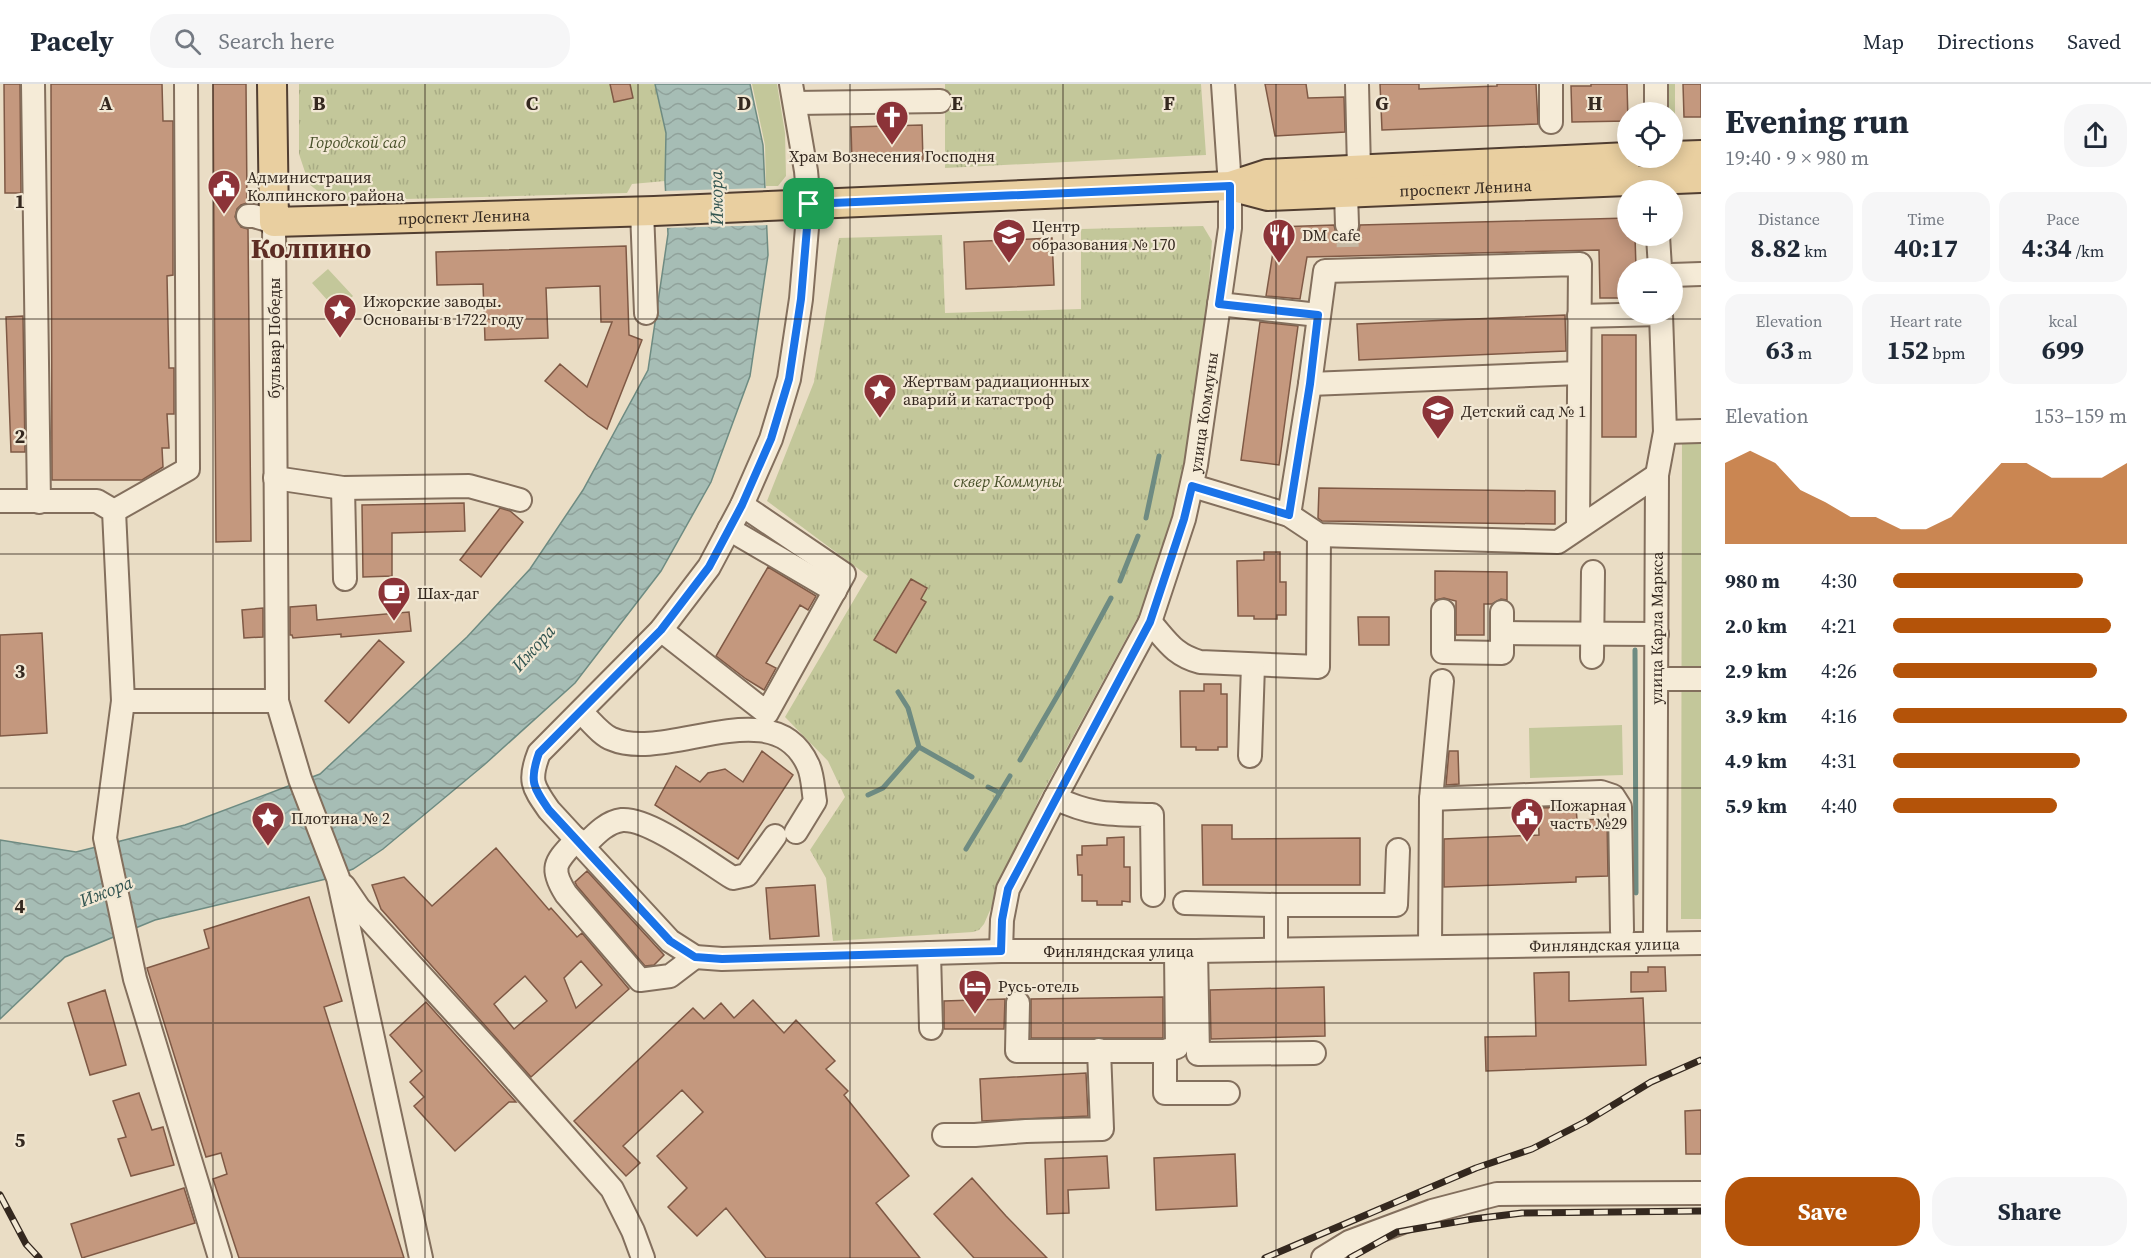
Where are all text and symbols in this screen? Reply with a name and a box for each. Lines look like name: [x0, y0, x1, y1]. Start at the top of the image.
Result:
search box: [150, 14, 570, 68]
text: Pacely: [30, 22, 114, 60]
icon: search: [171, 25, 204, 58]
text: Search here: [219, 26, 335, 56]
text: Map: [1863, 27, 1904, 56]
text: Directions: [1937, 27, 2034, 56]
text: Saved: [2067, 27, 2121, 56]
text: A: [99, 89, 113, 117]
text: B: [312, 89, 326, 117]
text: C: [526, 89, 538, 117]
text: D: [737, 89, 751, 117]
text: E: [951, 89, 963, 117]
text: F: [1163, 89, 1175, 117]
text: G: [1375, 89, 1389, 117]
text: H: [1587, 89, 1603, 117]
church icon: Храм Вознесения Господня: [874, 99, 910, 146]
text: Evening run: [1725, 99, 1909, 144]
map controls: [1617, 102, 1683, 324]
button: locate: [1617, 102, 1683, 168]
button: share: [2064, 104, 2127, 167]
park label: Городской сад: [308, 131, 406, 153]
text: 19:40 · 9 × 980 m: [1725, 144, 1869, 172]
place label: Храм Вознесения Господня: [789, 145, 995, 167]
place label: Администрация Колпинского района: [247, 166, 405, 206]
public building icon: Администрация Колпинского района: [206, 168, 242, 215]
water label: Ижора: [703, 170, 729, 227]
street label: проспект Ленина: [1399, 174, 1533, 202]
pin: [783, 178, 834, 229]
button: +: [1617, 180, 1683, 246]
text: 1: [15, 187, 25, 215]
icon: arrive: [792, 187, 825, 220]
street label: проспект Ленина: [397, 204, 531, 229]
text: Distance: [1758, 208, 1820, 230]
text: Time: [1907, 208, 1945, 230]
text: Pace: [2046, 208, 2080, 230]
place label: Центр образования № 170: [1032, 215, 1176, 255]
school or university icon: Центр образования № 170: [991, 217, 1027, 264]
restaurant icon: DM cafe: [1261, 217, 1297, 264]
place label: DM cafe: [1302, 224, 1361, 246]
district label: Колпино: [251, 229, 372, 267]
text: 8.82: [1751, 230, 1801, 266]
text: 40:17: [1894, 230, 1958, 266]
text: 4:34: [2022, 230, 2072, 266]
text: km: [1801, 240, 1827, 262]
text: /km: [2072, 240, 2104, 262]
button: −: [1617, 258, 1683, 324]
street label: бульвар Победы: [263, 278, 285, 399]
place label: Ижорские заводы. Основаны в 1722 году: [363, 290, 524, 330]
place icon: Ижорские заводы. Основаны в 1722 году: [322, 292, 358, 339]
text: Elevation: [1756, 310, 1822, 332]
text: Heart rate: [1890, 310, 1962, 332]
text: kcal: [2048, 310, 2078, 332]
text: 63: [1766, 332, 1794, 368]
text: 152: [1887, 332, 1929, 368]
text: 699: [2042, 332, 2084, 368]
text: m: [1794, 342, 1812, 364]
text: bpm: [1929, 342, 1965, 364]
street label: улица Коммуны: [1184, 351, 1223, 475]
place label: Жертвам радиационных аварий и катастроф: [903, 370, 1090, 410]
place icon: Жертвам радиационных аварий и катастроф: [862, 372, 898, 419]
school or university icon: Детский сад № 1: [1420, 393, 1456, 440]
place label: Детский сад № 1: [1461, 400, 1586, 422]
text: Elevation: [1725, 402, 1809, 430]
text: 153–159 m: [2034, 402, 2127, 430]
text: 2: [15, 422, 26, 450]
park label: сквер Коммуны: [953, 470, 1063, 492]
street label: улица Карла Маркса: [1645, 551, 1668, 705]
text: 980 m: [1725, 567, 1780, 595]
text: 4:30: [1821, 567, 1857, 595]
cafe icon: Шах-даг: [376, 575, 412, 622]
place label: Шах-даг: [417, 582, 479, 604]
text: 2.0 km: [1725, 612, 1787, 640]
text: 4:21: [1821, 612, 1857, 640]
water label: Ижора: [505, 619, 561, 678]
text: 3: [15, 657, 26, 685]
text: 2.9 km: [1725, 657, 1787, 685]
text: 4:26: [1821, 657, 1857, 685]
text: 3.9 km: [1725, 702, 1787, 730]
text: 4:16: [1821, 702, 1857, 730]
text: 4.9 km: [1725, 747, 1787, 775]
text: 4:31: [1821, 747, 1857, 775]
text: 5.9 km: [1725, 792, 1787, 820]
text: 4:40: [1821, 792, 1857, 820]
place label: Пожарная часть №29: [1550, 794, 1627, 834]
public building icon: Пожарная часть №29: [1509, 796, 1545, 843]
place icon: Плотина № 2: [250, 800, 286, 847]
place label: Плотина № 2: [291, 807, 390, 829]
water label: Ижора: [75, 869, 137, 913]
text: 4: [15, 892, 26, 920]
street label: Финляндская улица: [1529, 932, 1681, 957]
street label: Финляндская улица: [1043, 940, 1195, 962]
hotel icon: Русь-отель: [957, 968, 993, 1015]
place label: Русь-отель: [998, 975, 1079, 997]
text: 5: [15, 1126, 26, 1154]
button: Save: [1725, 1177, 1920, 1246]
button: Share: [1932, 1177, 2127, 1246]

